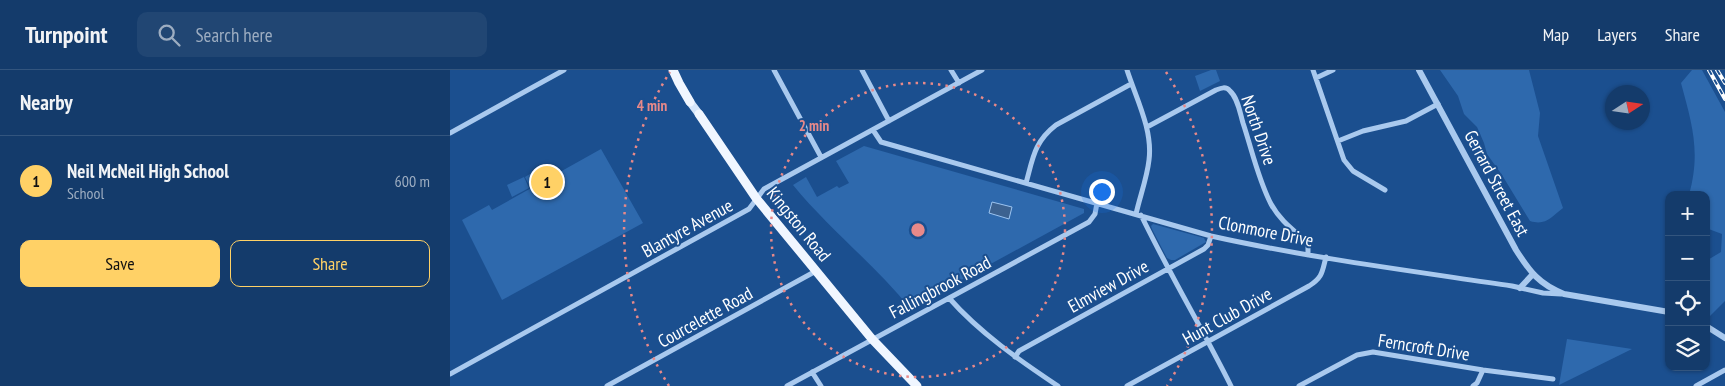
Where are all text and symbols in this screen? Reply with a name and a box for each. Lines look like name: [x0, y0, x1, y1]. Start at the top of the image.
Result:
search box: [137, 12, 487, 57]
text: Turnpoint: [25, 19, 107, 50]
icon: search: [155, 21, 183, 49]
text: Search here: [195, 23, 273, 47]
text: Map: [1543, 23, 1569, 46]
text: Layers: [1597, 23, 1637, 46]
text: Share: [1665, 23, 1700, 46]
north arrow: [1605, 85, 1650, 130]
text: Nearby: [20, 89, 73, 116]
street label: North Drive: [1236, 92, 1282, 168]
text: 4 min: [637, 96, 667, 115]
text: 2 min: [799, 116, 829, 135]
street label: Gerrard Street East: [1459, 126, 1535, 240]
text: Neil McNeil High School: [67, 159, 229, 183]
pin: 1: [531, 163, 563, 201]
text: 1: [32, 171, 40, 191]
text: 600 m: [395, 171, 430, 191]
your location: [1089, 179, 1115, 205]
street label: Kingston Road: [762, 182, 836, 266]
text: School: [67, 183, 104, 203]
map controls: [1665, 191, 1710, 371]
button: +: [1665, 191, 1710, 236]
street label: Blantyre Avenue: [637, 194, 737, 262]
street label: Clonmore Drive: [1216, 211, 1316, 251]
centre of rings: [909, 221, 927, 239]
button: −: [1665, 236, 1710, 281]
button: Save: [20, 240, 220, 287]
button: Share: [230, 240, 430, 287]
street label: Fallingbrook Road: [885, 251, 995, 323]
street label: Elmview Drive: [1064, 254, 1152, 318]
street label: Courcelette Road: [653, 281, 757, 353]
button: locate: [1665, 281, 1710, 326]
street label: Hunt Club Drive: [1178, 282, 1276, 350]
button: layers: [1665, 326, 1710, 371]
street label: Ferncroft Drive: [1377, 328, 1471, 366]

